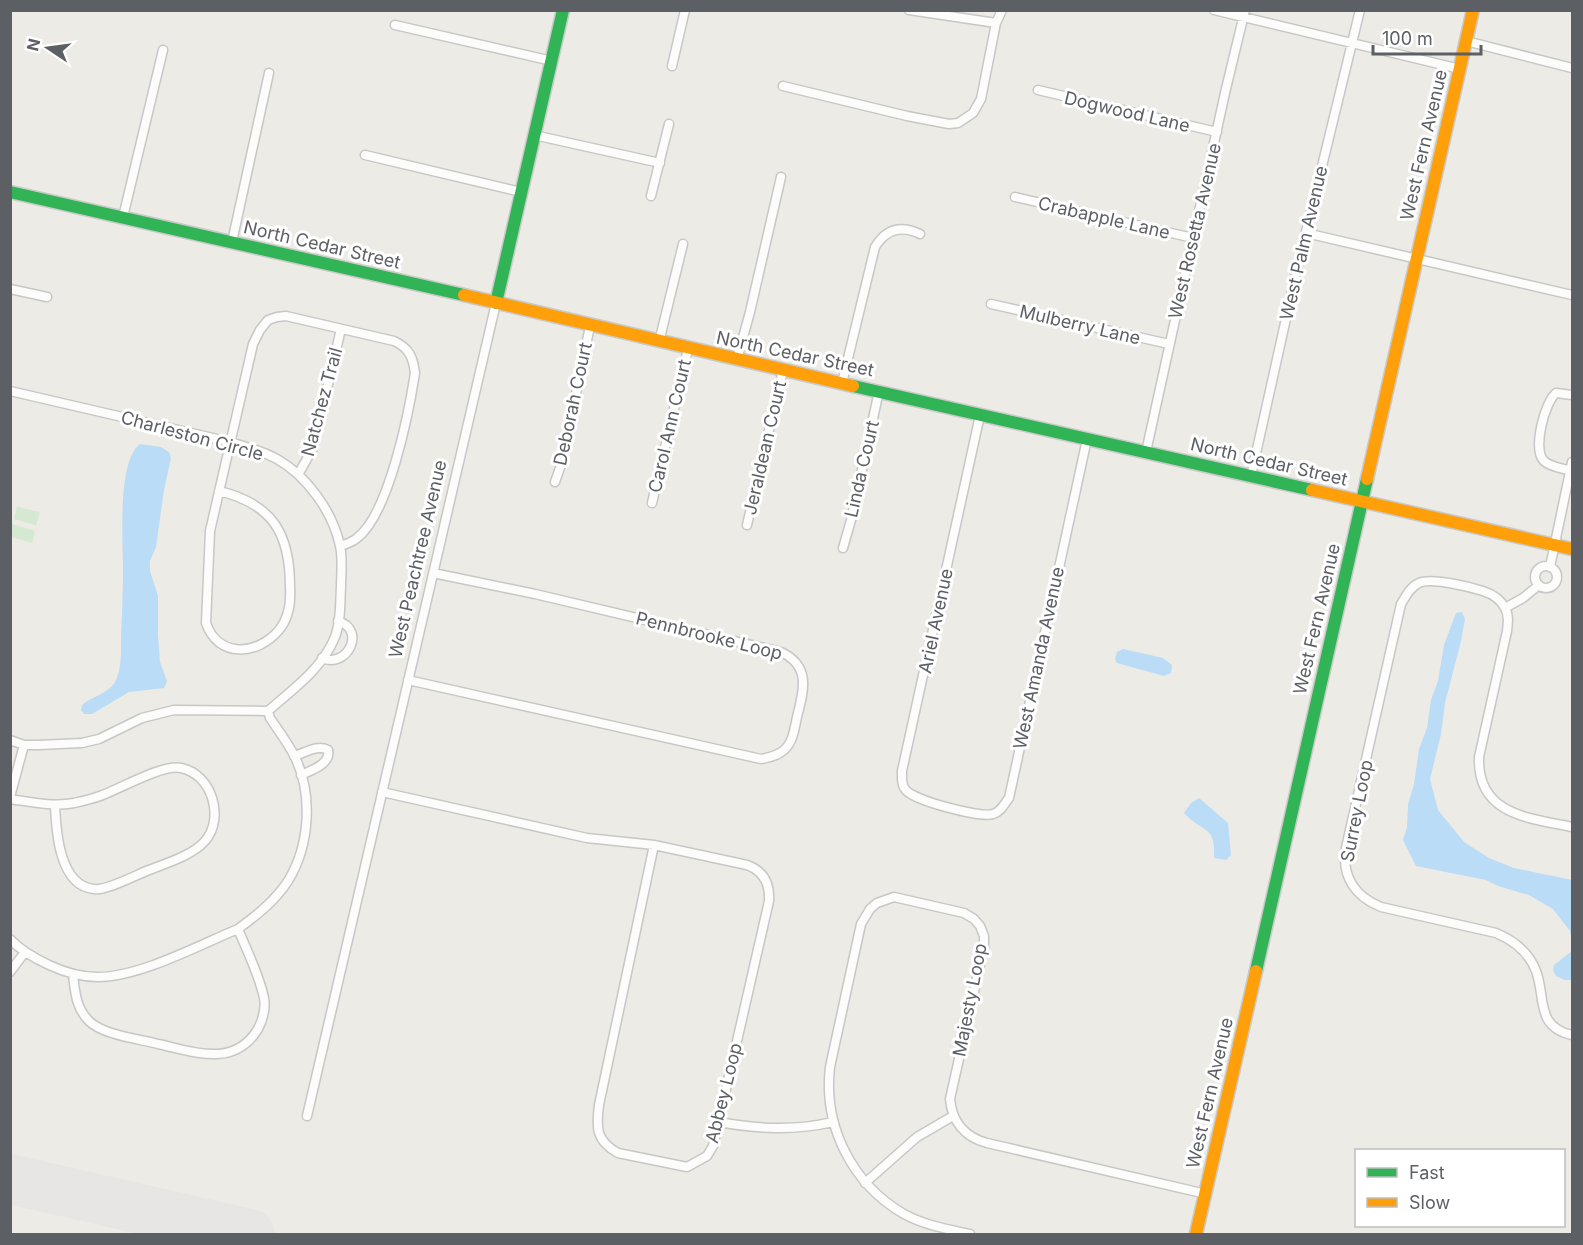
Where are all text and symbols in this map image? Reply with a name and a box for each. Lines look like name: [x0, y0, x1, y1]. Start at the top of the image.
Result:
north arrow: [18, 18, 78, 78]
scale bar: [1373, 18, 1481, 56]
text: 100 m: [1382, 28, 1433, 49]
text: N: [22, 36, 45, 53]
street label: West Fern Avenue: [1396, 67, 1451, 222]
street label: Dogwood Lane: [1062, 87, 1192, 136]
street label: West Rosetta Avenue: [1164, 141, 1225, 321]
street label: West Palm Avenue: [1276, 164, 1331, 322]
street label: Crabapple Lane: [1036, 192, 1172, 243]
street label: North Cedar Street: [242, 216, 403, 273]
street label: Mulberry Lane: [1018, 300, 1143, 349]
street label: North Cedar Street: [714, 327, 876, 380]
street label: Deborah Court: [549, 340, 596, 467]
street label: Natchez Trail: [297, 345, 346, 459]
street label: Carol Ann Court: [644, 357, 695, 495]
street label: Jeraldean Court: [739, 379, 790, 517]
street label: Charleston Circle: [119, 406, 266, 465]
street label: Linda Court: [840, 418, 883, 519]
street label: North Cedar Street: [1189, 433, 1350, 490]
street label: West Peachtree Avenue: [385, 458, 451, 660]
street label: West Fern Avenue: [1289, 541, 1344, 696]
street label: West Amanda Avenue: [1009, 565, 1068, 751]
street label: Ariel Avenue: [914, 566, 957, 675]
street label: Pennbrooke Loop: [634, 607, 784, 664]
street label: Surrey Loop: [1336, 758, 1377, 864]
street label: Majesty Loop: [948, 941, 991, 1058]
street label: West Fern Avenue: [1182, 1015, 1237, 1170]
street label: Abbey Loop: [701, 1041, 746, 1145]
legend: [1355, 1149, 1565, 1227]
text: Fast: [1409, 1162, 1445, 1183]
text: Slow: [1409, 1192, 1450, 1213]

